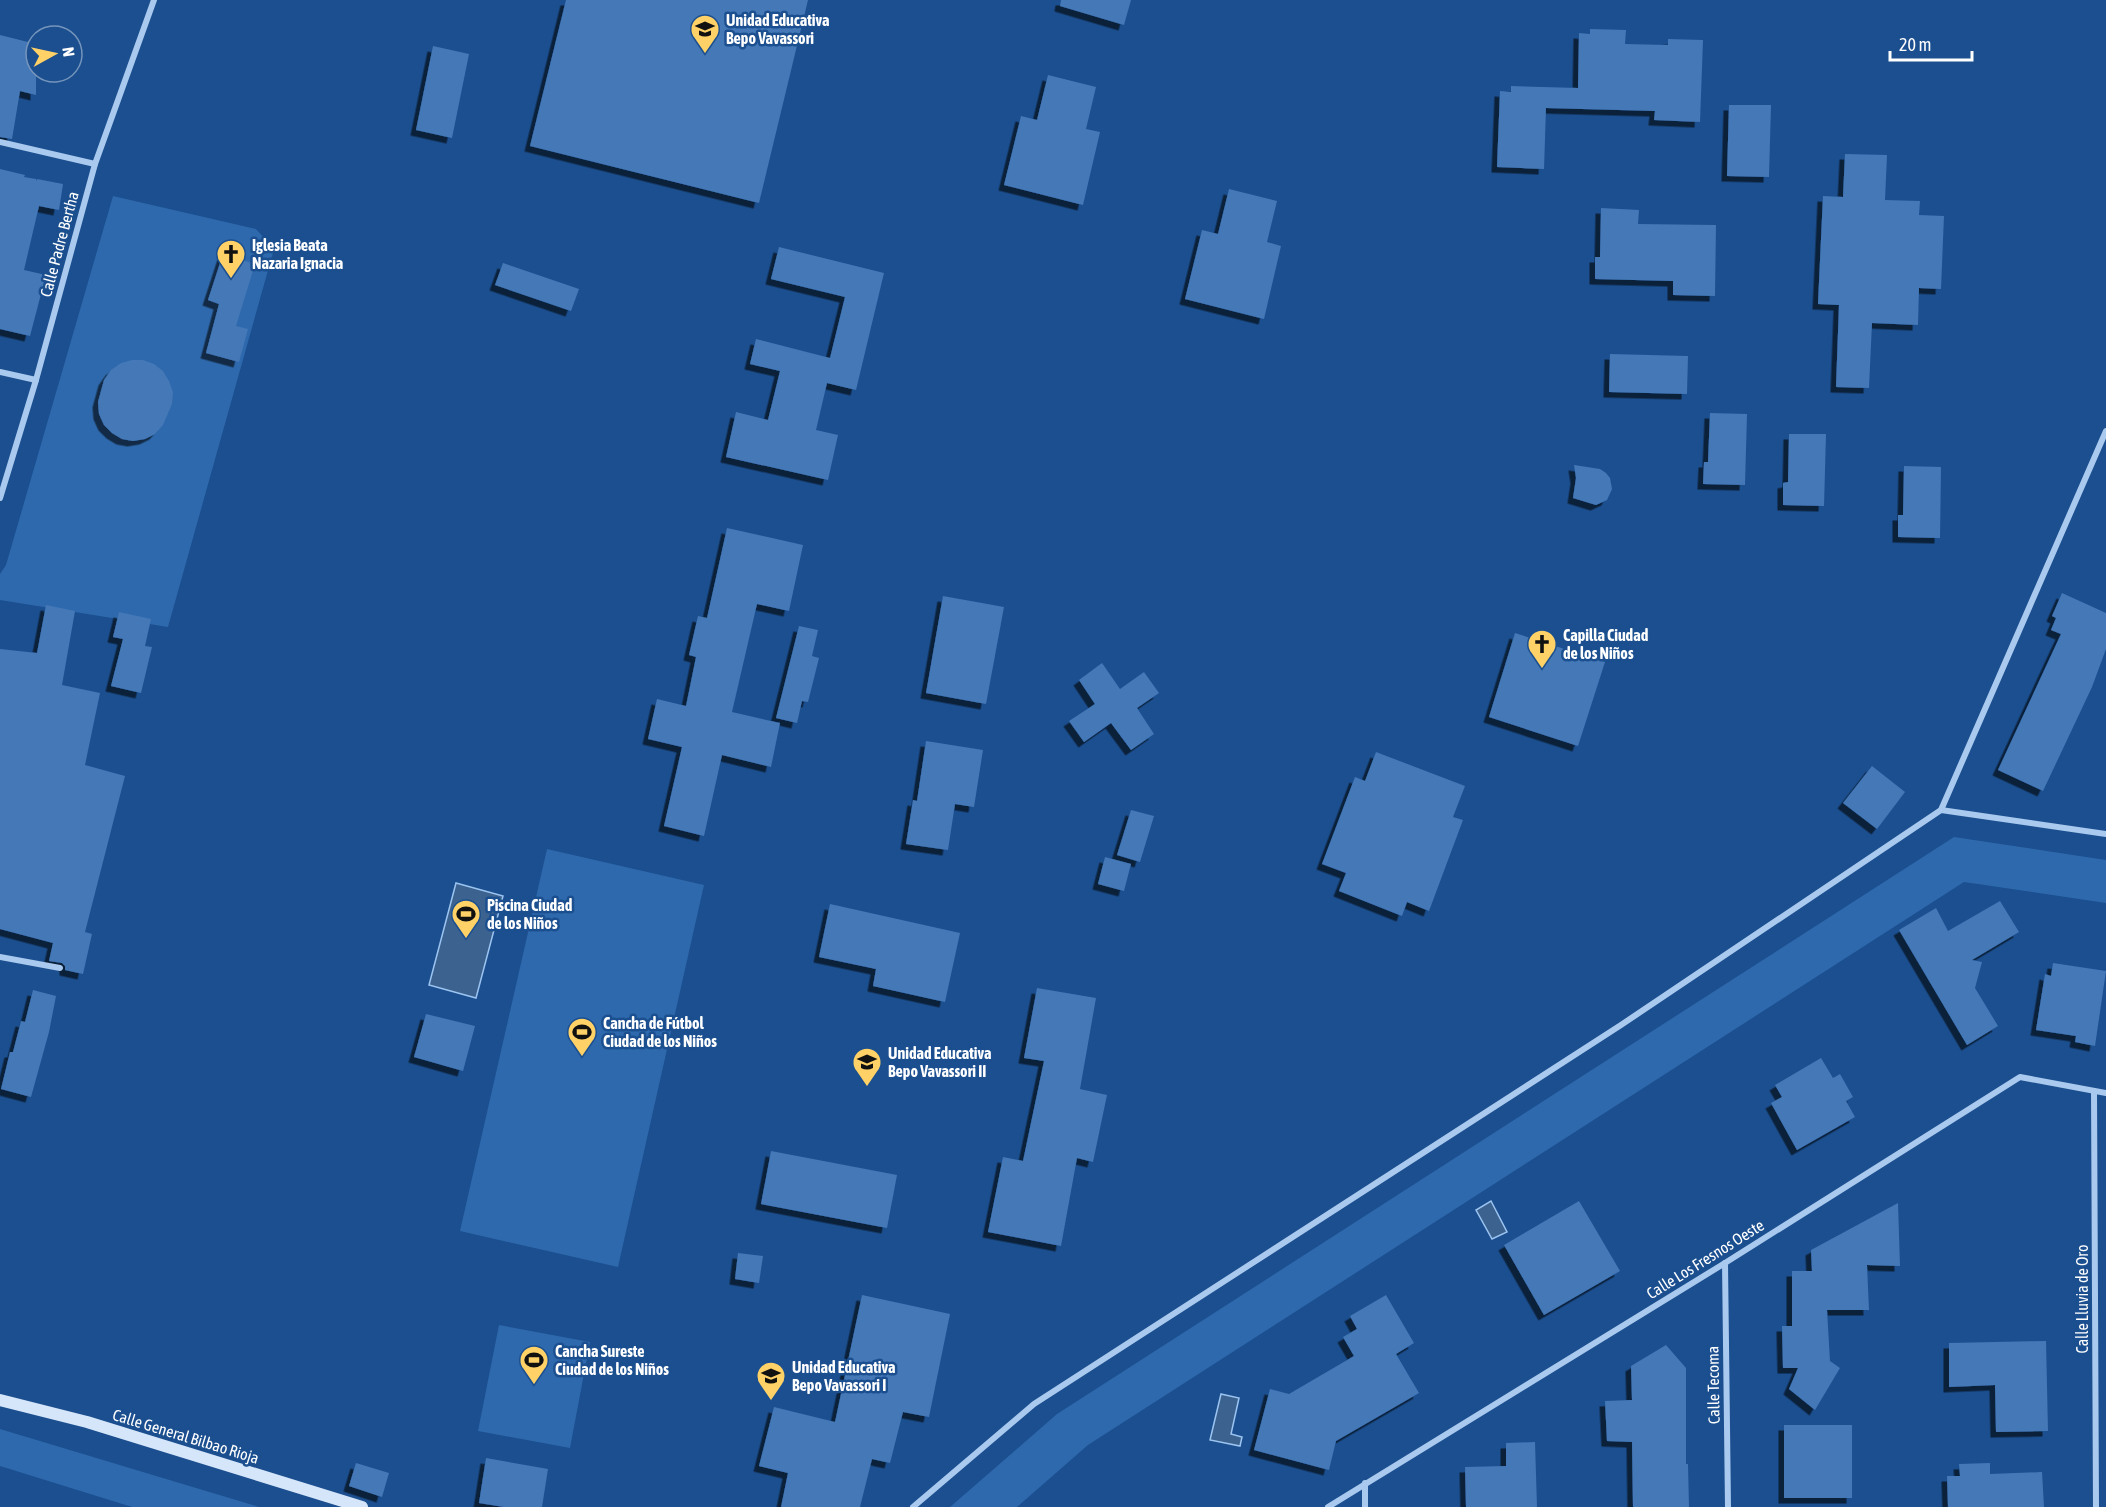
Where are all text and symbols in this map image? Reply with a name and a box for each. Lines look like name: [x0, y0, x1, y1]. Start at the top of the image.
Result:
place label: Unidad Educativa Bepo Vavassori: [726, 11, 829, 47]
school or university icon: Unidad Educativa Bepo Vavassori: [689, 13, 721, 55]
north arrow: [24, 24, 84, 84]
scale bar: [1890, 24, 1972, 62]
text: 20 m: [1899, 34, 1931, 55]
text: N: [59, 46, 78, 58]
street label: Calle Padre Bertha: [36, 189, 82, 299]
place label: Iglesia Beata Nazaria Ignacia: [252, 236, 343, 272]
church icon: Iglesia Beata Nazaria Ignacia: [215, 238, 247, 280]
place label: Capilla Ciudad de los Niños: [1563, 626, 1649, 662]
church icon: Capilla Ciudad de los Niños: [1526, 628, 1558, 670]
place label: Piscina Ciudad de los Niños: [487, 896, 573, 932]
sports icon: Piscina Ciudad de los Niños: [450, 898, 482, 940]
place label: Cancha de Fútbol Ciudad de los Niños: [603, 1014, 717, 1050]
sports icon: Cancha de Fútbol Ciudad de los Niños: [566, 1016, 598, 1058]
place label: Unidad Educativa Bepo Vavassori II: [888, 1044, 991, 1080]
school or university icon: Unidad Educativa Bepo Vavassori II: [851, 1046, 883, 1088]
street label: Calle Los Fresnos Oeste: [1643, 1216, 1767, 1302]
street label: Calle Lluvia de Oro: [2073, 1244, 2091, 1354]
place label: Cancha Sureste Ciudad de los Niños: [555, 1342, 669, 1378]
sports icon: Cancha Sureste Ciudad de los Niños: [518, 1344, 550, 1386]
street label: Calle Tecoma: [1703, 1346, 1723, 1424]
place label: Unidad Educativa Bepo Vavassori I: [792, 1358, 895, 1394]
school or university icon: Unidad Educativa Bepo Vavassori I: [755, 1360, 787, 1402]
street label: Calle General Bilbao Rioja: [110, 1405, 261, 1468]

